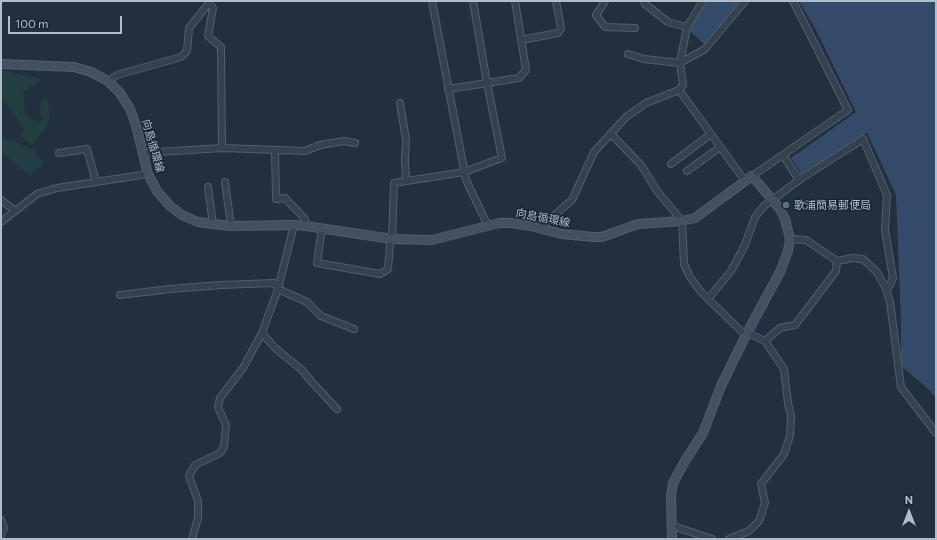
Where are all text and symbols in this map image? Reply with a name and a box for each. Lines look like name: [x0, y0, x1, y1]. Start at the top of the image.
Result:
scale bar: [10, 8, 124, 34]
text: 100 m: [15, 16, 49, 30]
street label: 向島循環線: [139, 118, 167, 174]
place label: 歌浦簡易郵便局: [794, 198, 871, 212]
marker: 歌浦簡易郵便局: [781, 200, 791, 210]
street label: 向島循環線: [515, 206, 571, 230]
north arrow: [889, 492, 929, 532]
text: N: [905, 493, 913, 506]

